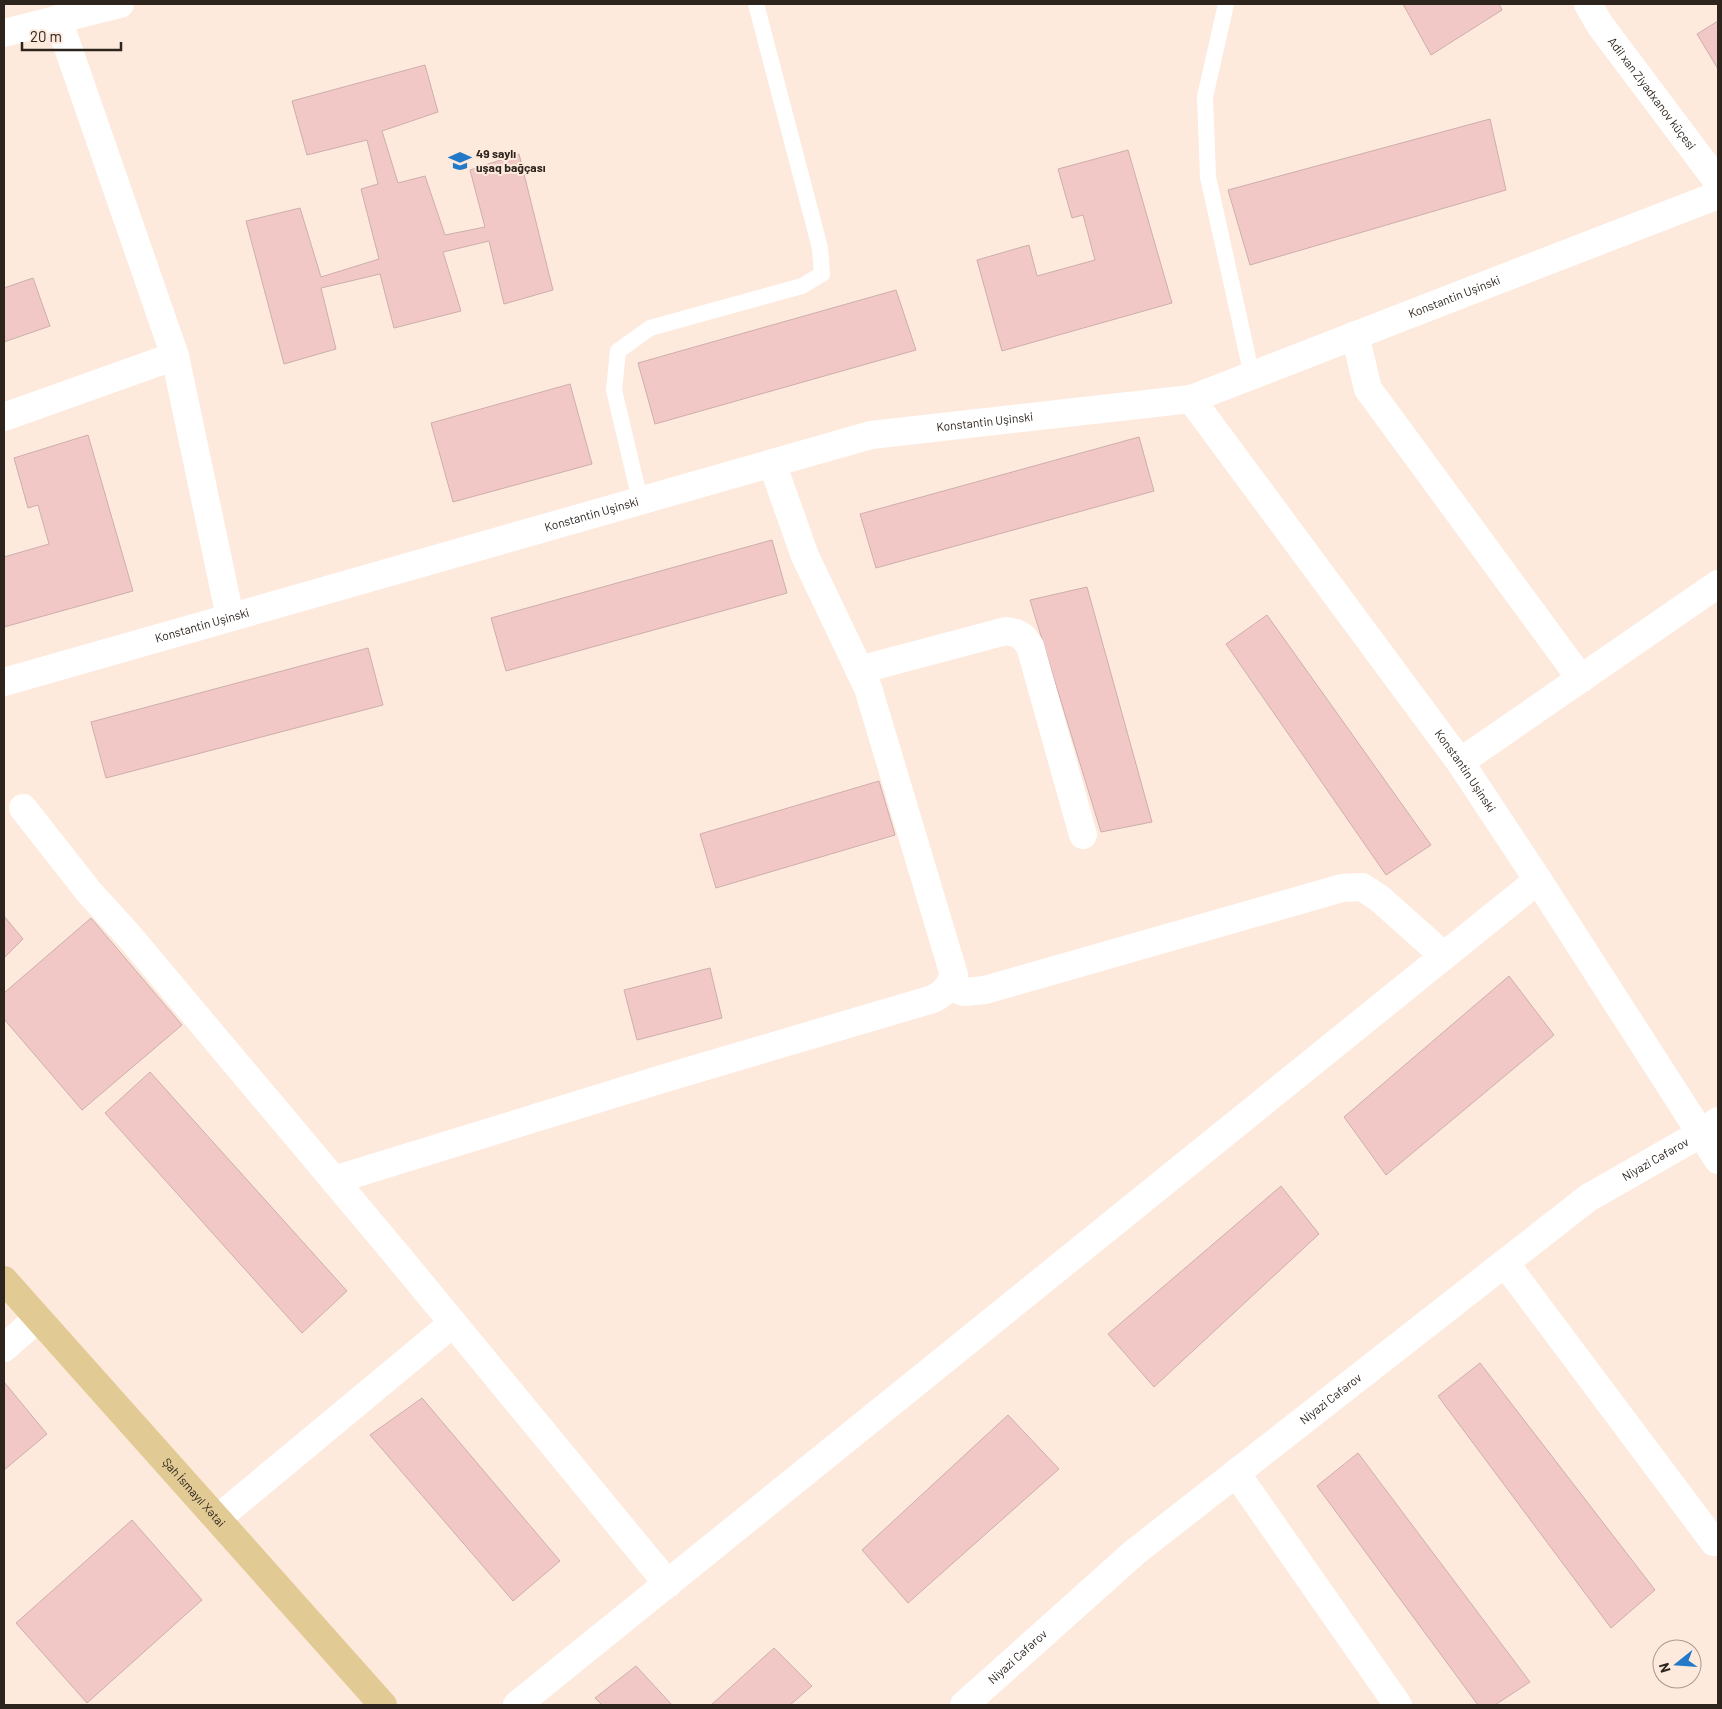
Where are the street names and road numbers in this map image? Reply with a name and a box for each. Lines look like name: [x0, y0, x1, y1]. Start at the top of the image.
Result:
street label: Adil xan Ziyadxanov küçesi: [1606, 34, 1699, 152]
street label: Konstantin Uşinski: [1406, 272, 1502, 320]
street label: Konstantin Uşinski: [936, 409, 1034, 434]
street label: Konstantin Uşinski: [543, 494, 640, 534]
street label: Konstantin Uşinski: [153, 605, 251, 645]
street label: Konstantin Uşinski: [1432, 726, 1499, 814]
street label: Niyazi Cəfərov: [1619, 1134, 1691, 1183]
street label: Niyazi Cəfərov: [1297, 1370, 1364, 1427]
street label: Şah İsmayıl Xətai: [160, 1455, 229, 1529]
street label: Niyazi Cəfərov: [985, 1626, 1050, 1686]

